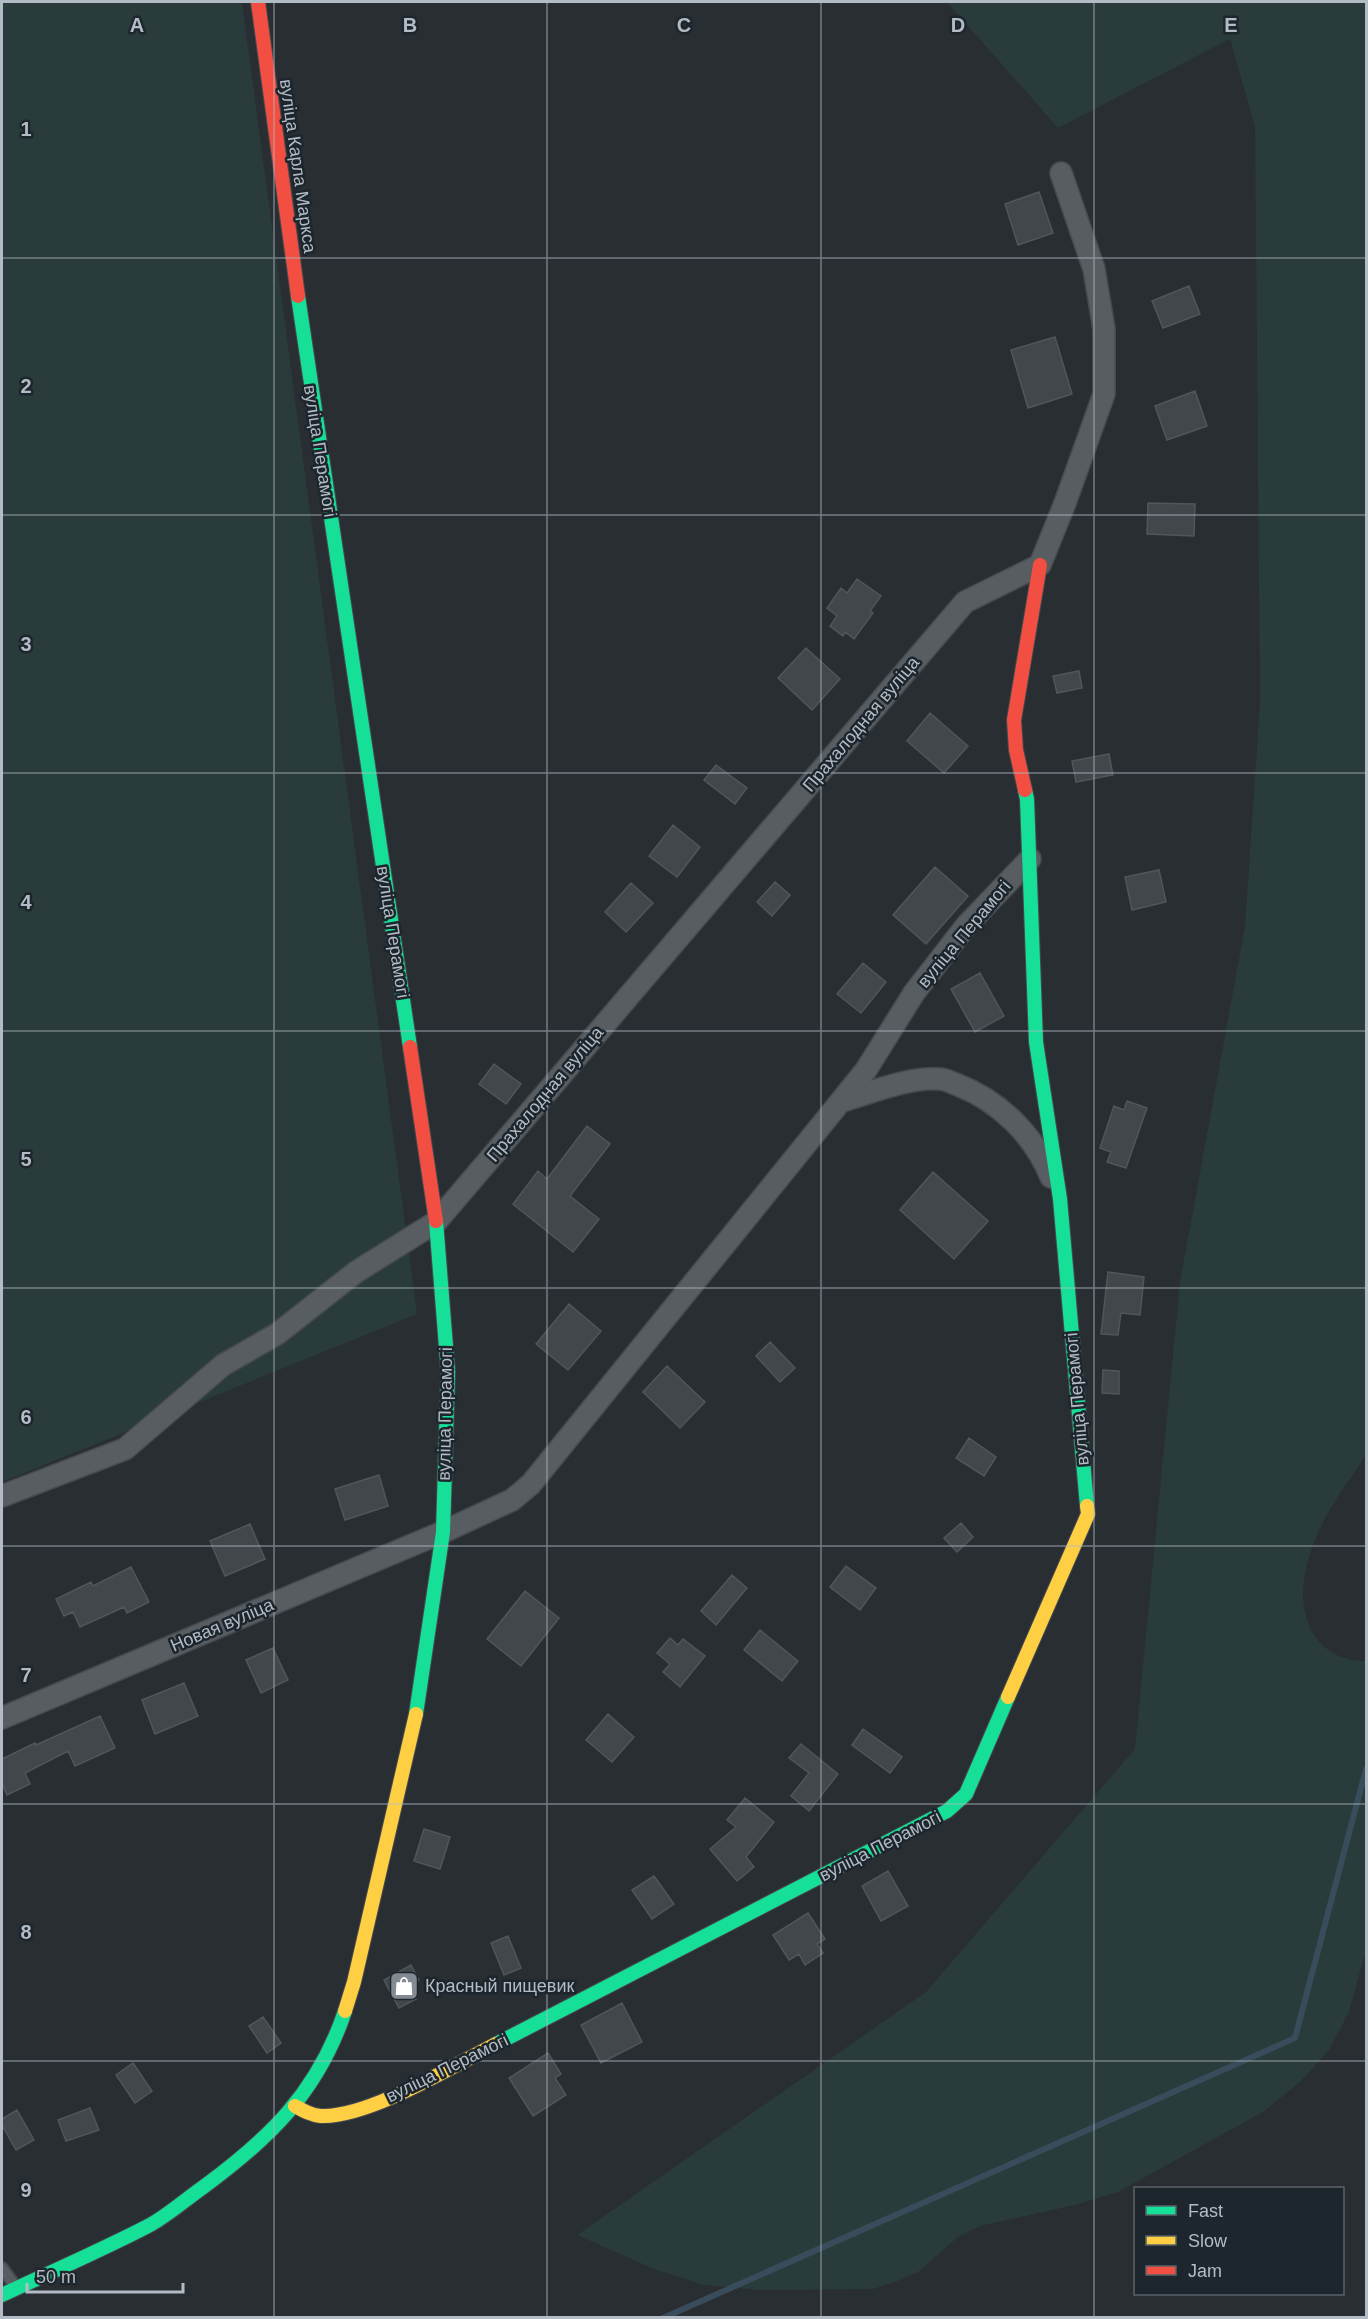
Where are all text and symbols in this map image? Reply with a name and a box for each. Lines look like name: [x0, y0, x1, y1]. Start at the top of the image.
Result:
text: A: [130, 14, 144, 36]
text: B: [403, 14, 417, 36]
text: C: [677, 14, 691, 36]
text: D: [951, 14, 965, 36]
text: E: [1224, 14, 1238, 36]
street label: вуліца Карла Маркса: [276, 78, 320, 255]
text: 1: [20, 118, 32, 140]
text: 2: [20, 375, 32, 397]
street label: вуліца Перамогі: [300, 383, 340, 519]
text: 3: [20, 633, 32, 655]
street label: Прахалодная вуліца: [799, 652, 924, 795]
street label: вуліца Перамогі: [373, 864, 413, 1000]
street label: вуліца Перамогі: [913, 876, 1015, 992]
text: 4: [20, 891, 32, 913]
street label: Прахалодная вуліца: [483, 1022, 608, 1165]
text: 5: [20, 1148, 32, 1170]
street label: вуліца Перамогі: [1061, 1332, 1093, 1466]
street label: вуліца Перамогі: [434, 1347, 456, 1481]
text: 6: [20, 1406, 32, 1428]
street label: Новая вуліца: [168, 1594, 277, 1656]
text: 7: [20, 1664, 32, 1686]
street label: вуліца Перамогі: [816, 1807, 944, 1885]
text: 8: [20, 1921, 32, 1943]
shop icon: Красный пищевик: [388, 1970, 420, 2002]
place label: Красный пищевик: [425, 1976, 574, 1996]
street label: вуліца Перамогі: [383, 2030, 511, 2106]
text: 9: [20, 2179, 32, 2201]
legend: [1134, 2187, 1344, 2295]
text: Fast: [1188, 2201, 1223, 2221]
text: Slow: [1188, 2231, 1228, 2251]
scale bar: [27, 2256, 183, 2294]
text: Jam: [1188, 2261, 1222, 2281]
text: 50 m: [36, 2267, 76, 2287]

